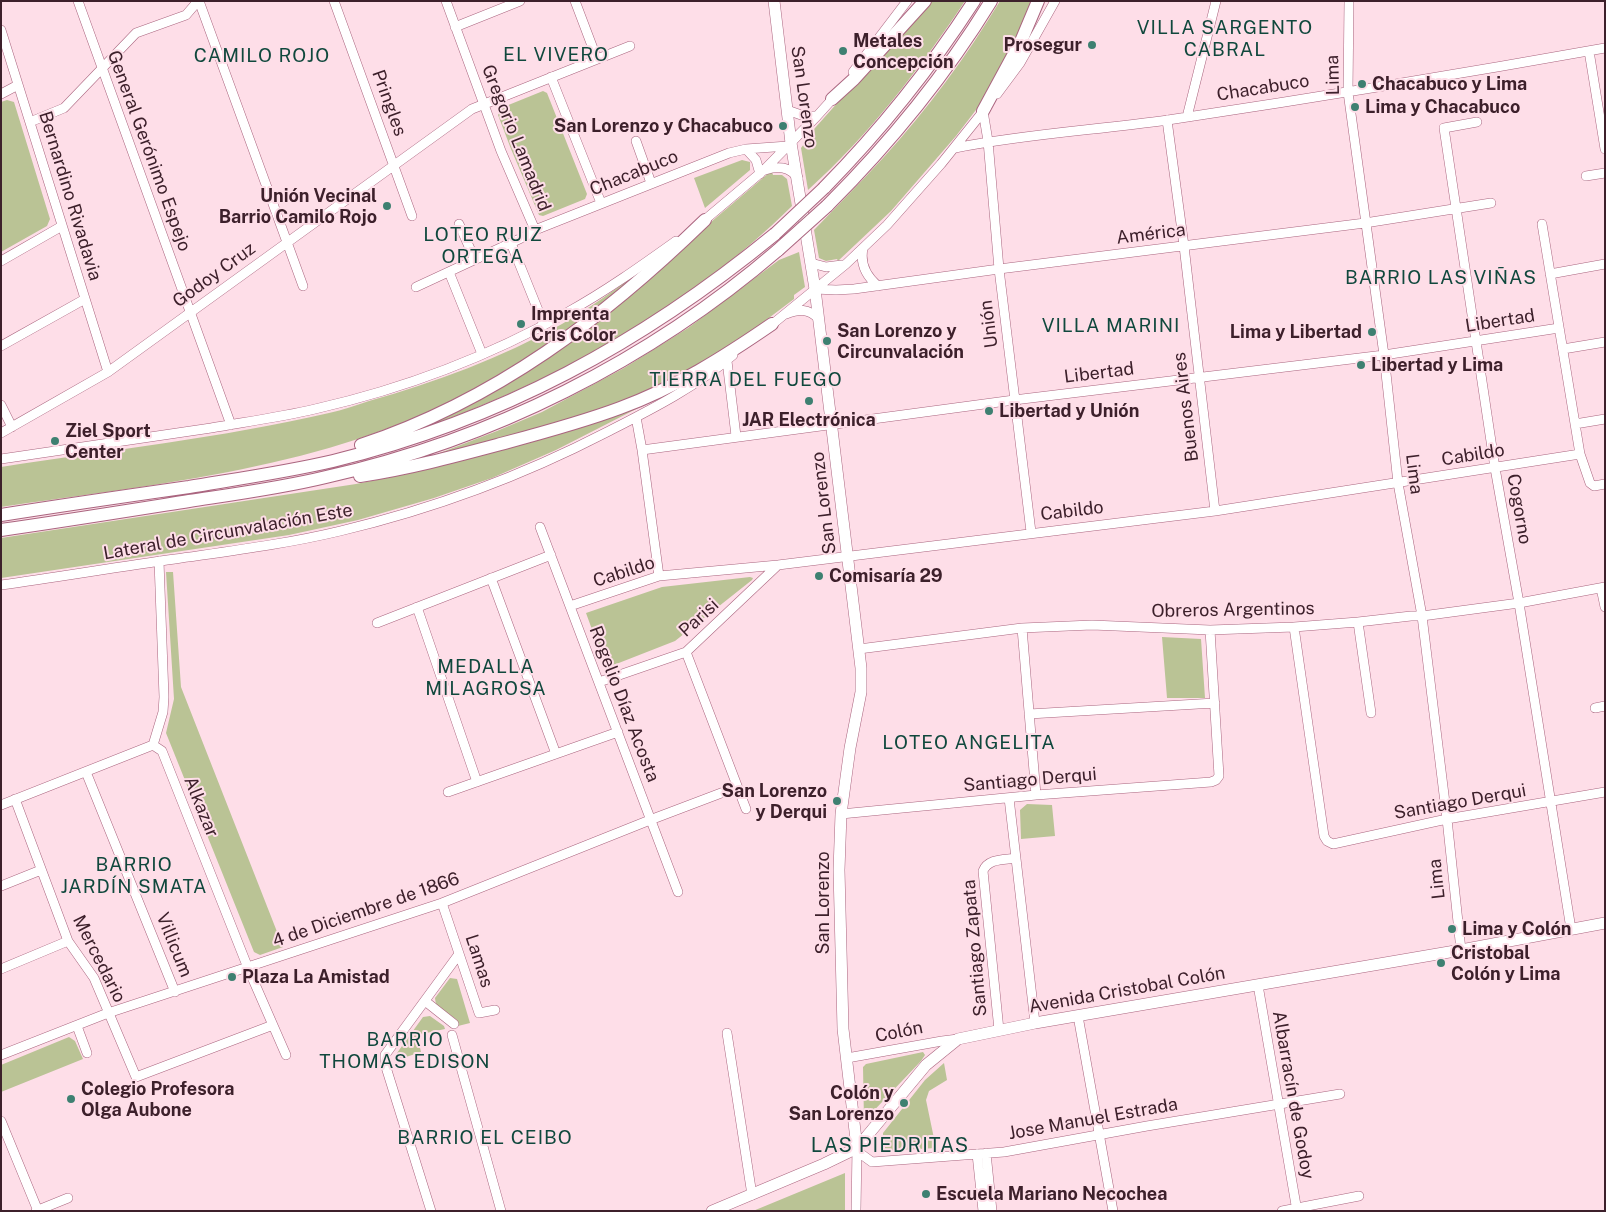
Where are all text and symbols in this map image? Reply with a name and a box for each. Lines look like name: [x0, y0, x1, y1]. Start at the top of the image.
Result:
district label: VILLA SARGENTO CABRAL: [1135, 17, 1315, 61]
place label: Metales Concepción: [853, 30, 954, 72]
place label: Prosegur: [1003, 34, 1082, 56]
marker: Prosegur: [1086, 39, 1098, 51]
district label: EL VIVERO: [502, 44, 610, 66]
street label: San Lorenzo: [786, 44, 822, 150]
district label: CAMILO ROJO: [192, 45, 332, 67]
marker: Metales Concepción: [837, 45, 849, 57]
street label: General Gerónimo Espejo: [103, 48, 195, 254]
street label: Lima: [1322, 55, 1344, 95]
street label: Gregorio Lamadrid: [477, 62, 555, 214]
street label: Pringles: [367, 67, 411, 139]
street label: Chacabuco: [1215, 70, 1311, 106]
place label: Chacabuco y Lima: [1372, 73, 1527, 95]
marker: Chacabuco y Lima: [1356, 78, 1368, 90]
place label: Lima y Chacabuco: [1365, 96, 1520, 118]
marker: Lima y Chacabuco: [1349, 101, 1361, 113]
street label: Bernardino Rivadavia: [34, 109, 106, 283]
place label: San Lorenzo y Chacabuco: [554, 115, 773, 137]
marker: San Lorenzo y Chacabuco: [777, 120, 789, 132]
street label: Chacabuco: [587, 145, 681, 201]
place label: Unión Vecinal Barrio Camilo Rojo: [219, 185, 377, 228]
marker: Unión Vecinal Barrio Camilo Rojo: [381, 200, 393, 212]
street label: América: [1115, 219, 1187, 249]
district label: LOTEO RUIZ ORTEGA: [422, 224, 544, 268]
street label: Godoy Cruz: [169, 238, 259, 312]
district label: BARRIO LAS VIÑAS: [1343, 267, 1539, 289]
street label: Unión: [975, 299, 1003, 349]
place label: Imprenta Cris Color: [531, 303, 616, 346]
street label: Libertad: [1464, 305, 1536, 337]
district label: VILLA MARINI: [1040, 315, 1182, 337]
marker: Imprenta Cris Color: [515, 318, 527, 330]
place label: San Lorenzo y Circunvalación: [837, 320, 964, 362]
place label: Lima y Libertad: [1230, 321, 1362, 343]
marker: Lima y Libertad: [1366, 326, 1378, 338]
marker: San Lorenzo y Circunvalación: [821, 335, 833, 347]
street label: Buenos Aires: [1169, 351, 1203, 463]
place label: Libertad y Lima: [1371, 354, 1503, 376]
street label: Libertad: [1063, 358, 1135, 388]
marker: Libertad y Lima: [1355, 359, 1367, 371]
district label: TIERRA DEL FUEGO: [647, 369, 845, 391]
marker: JAR Electrónica: [803, 395, 815, 407]
place label: Libertad y Unión: [999, 400, 1139, 422]
marker: Libertad y Unión: [983, 405, 995, 417]
place label: JAR Electrónica: [742, 409, 876, 431]
place label: Ziel Sport Center: [65, 420, 151, 462]
marker: Ziel Sport Center: [49, 435, 61, 447]
street label: Cabildo: [1440, 439, 1506, 471]
street label: San Lorenzo: [807, 450, 841, 556]
street label: Lima: [1401, 453, 1427, 495]
street label: Cogorno: [1502, 472, 1536, 546]
street label: Cabildo: [1039, 496, 1105, 526]
street label: Lateral de Circunvalación Este: [102, 499, 354, 565]
street label: Cabildo: [590, 552, 658, 592]
place label: Comisaría 29: [829, 565, 943, 587]
marker: Comisaría 29: [813, 570, 825, 582]
street label: Parisi: [675, 594, 723, 642]
street label: Obreros Argentinos: [1151, 598, 1315, 622]
street label: Rogelio Díaz Acosta: [584, 623, 664, 785]
district label: MEDALLA MILAGROSA: [424, 656, 548, 700]
district label: LOTEO ANGELITA: [881, 732, 1057, 754]
street label: Santiago Derqui: [962, 763, 1098, 797]
street label: Alkazar: [179, 773, 223, 841]
place label: San Lorenzo y Derqui: [722, 780, 827, 822]
street label: Santiago Derqui: [1392, 780, 1528, 824]
marker: San Lorenzo y Derqui: [831, 795, 843, 807]
street label: San Lorenzo: [812, 851, 834, 955]
district label: BARRIO JARDÍN SMATA: [59, 854, 209, 898]
street label: Lima: [1424, 858, 1450, 900]
street label: 4 de Diciembre de 1866: [270, 868, 462, 952]
street label: Santiago Zapata: [958, 879, 992, 1017]
street label: Villicum: [151, 910, 197, 980]
street label: Mercedario: [68, 912, 130, 1006]
place label: Lima y Colón: [1462, 918, 1571, 940]
marker: Lima y Colón: [1446, 923, 1458, 935]
street label: Lamas: [460, 932, 498, 990]
place label: Cristobal Colón y Lima: [1451, 942, 1560, 984]
marker: Cristobal Colón y Lima: [1435, 957, 1447, 969]
street label: Avenida Cristobal Colón: [1027, 962, 1227, 1018]
place label: Plaza La Amistad: [242, 966, 390, 988]
marker: Plaza La Amistad: [226, 971, 238, 983]
street label: Albarracín de Godoy: [1268, 1009, 1318, 1181]
street label: Colón: [873, 1017, 925, 1047]
district label: BARRIO THOMAS EDISON: [318, 1029, 492, 1073]
place label: Colegio Profesora Olga Aubone: [81, 1078, 234, 1120]
place label: Colón y San Lorenzo: [789, 1082, 894, 1124]
marker: Colegio Profesora Olga Aubone: [65, 1093, 77, 1105]
street label: Jose Manuel Estrada: [1007, 1093, 1179, 1145]
marker: Colón y San Lorenzo: [898, 1097, 910, 1109]
district label: BARRIO EL CEIBO: [395, 1127, 575, 1149]
district label: LAS PIEDRITAS: [809, 1134, 971, 1158]
place label: Escuela Mariano Necochea: [936, 1183, 1167, 1205]
marker: Escuela Mariano Necochea: [920, 1188, 932, 1200]

